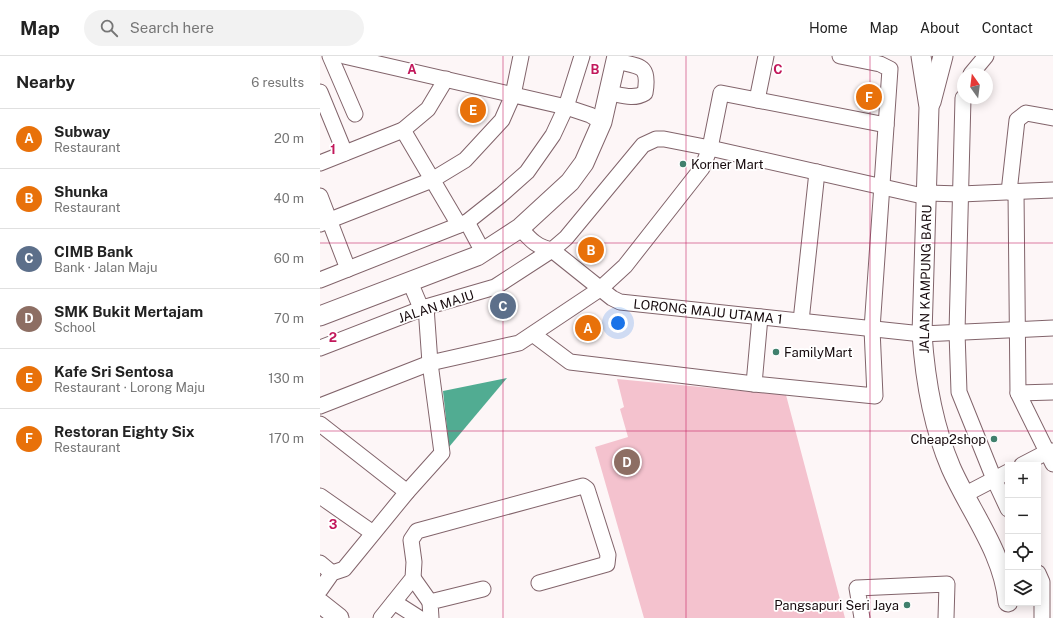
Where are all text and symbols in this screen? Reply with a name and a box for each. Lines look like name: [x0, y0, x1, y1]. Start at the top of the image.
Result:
search box: [84, 10, 364, 46]
text: Map: [20, 17, 60, 39]
icon: search: [98, 17, 120, 39]
text: Search here: [130, 19, 214, 36]
text: Home: [809, 20, 848, 36]
text: Map: [870, 20, 898, 36]
text: About: [920, 20, 960, 36]
text: Contact: [982, 20, 1033, 36]
text: A: [407, 62, 417, 77]
text: B: [591, 62, 600, 77]
text: C: [773, 62, 783, 77]
north arrow: [957, 68, 993, 104]
text: Nearby: [16, 72, 75, 92]
text: 6 results: [251, 75, 304, 90]
pin: F: [856, 82, 882, 112]
pin: E: [460, 95, 486, 125]
text: Subway: [54, 123, 111, 140]
text: A: [24, 131, 34, 146]
text: 20 m: [274, 131, 304, 146]
text: Restaurant: [54, 140, 120, 155]
text: 1: [330, 142, 336, 157]
place label: Korner Mart: [691, 157, 764, 172]
marker: Korner Mart: [678, 159, 688, 169]
text: Shunka: [54, 183, 108, 200]
text: B: [25, 191, 33, 206]
text: 40 m: [273, 191, 304, 206]
text: Restaurant: [54, 200, 120, 215]
street label: JALAN KAMPUNG BARU: [917, 204, 934, 354]
pin: B: [578, 235, 604, 265]
text: CIMB Bank: [54, 243, 133, 260]
text: C: [24, 251, 34, 266]
text: 60 m: [274, 251, 304, 266]
text: Bank · Jalan Maju: [54, 260, 158, 275]
street label: JALAN MAJU: [396, 287, 476, 326]
pin: C: [490, 291, 516, 321]
street label: LORONG MAJU UTAMA 1: [633, 296, 783, 327]
text: SMK Bukit Mertajam: [54, 303, 203, 320]
text: D: [24, 311, 34, 326]
text: 70 m: [274, 311, 304, 326]
pin: A: [575, 313, 601, 343]
your location: [608, 313, 628, 333]
text: School: [54, 320, 96, 335]
text: 2: [329, 330, 337, 345]
place label: FamilyMart: [784, 345, 853, 360]
marker: FamilyMart: [771, 347, 781, 357]
text: Kafe Sri Sentosa: [54, 363, 173, 380]
text: E: [25, 371, 33, 386]
text: 130 m: [268, 371, 304, 386]
text: Restaurant · Lorong Maju: [54, 380, 205, 395]
text: Restoran Eighty Six: [54, 423, 195, 440]
text: F: [25, 431, 33, 446]
text: 170 m: [269, 431, 304, 446]
place label: Cheap2shop: [910, 432, 986, 447]
marker: Cheap2shop: [989, 434, 999, 444]
text: Restaurant: [54, 440, 120, 455]
pin: D: [614, 447, 640, 477]
map controls: [1005, 462, 1041, 606]
button: +: [1005, 462, 1041, 498]
button: −: [1005, 498, 1041, 534]
text: 3: [329, 517, 338, 532]
button: locate: [1005, 534, 1041, 570]
button: layers: [1005, 570, 1041, 606]
place label: Pangsapuri Seri Jaya: [774, 598, 899, 613]
marker: Pangsapuri Seri Jaya: [902, 600, 912, 610]

